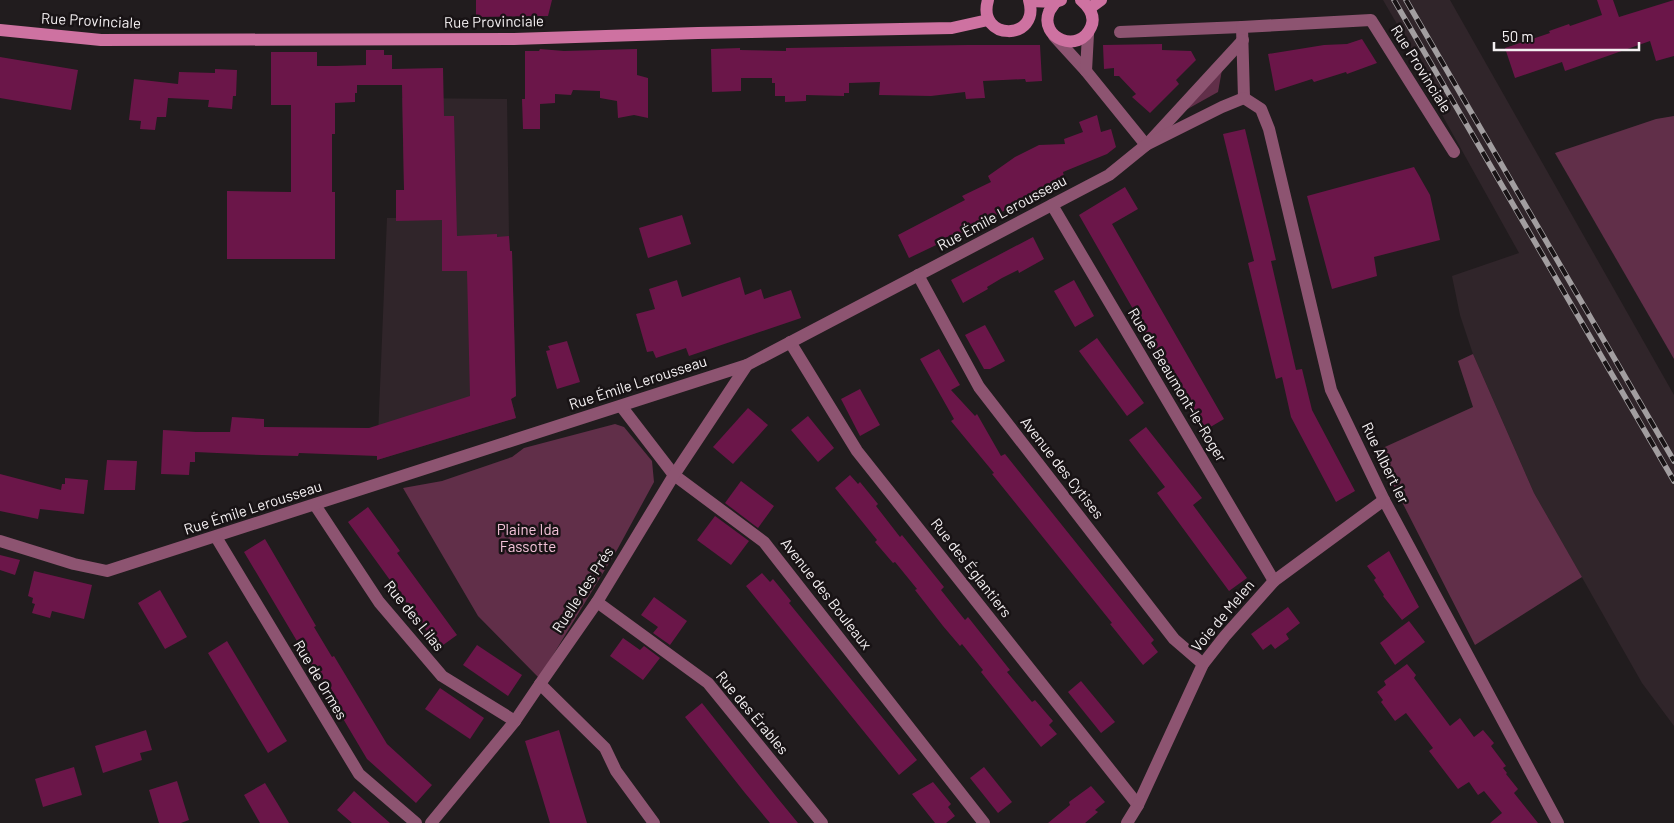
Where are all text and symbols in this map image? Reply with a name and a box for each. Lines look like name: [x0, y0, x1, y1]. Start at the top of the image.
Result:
street label: Rue Provinciale: [41, 8, 141, 32]
street label: Rue Provinciale: [444, 11, 544, 31]
scale bar: [1494, 20, 1639, 52]
street label: Rue Provinciale: [1388, 21, 1456, 116]
text: 50 m: [1502, 27, 1534, 45]
street label: Rue Émile Lerousseau: [934, 170, 1069, 254]
street label: Rue de Beaumont-le-Roger: [1125, 304, 1231, 465]
street label: Rue Émile Lerousseau: [566, 351, 709, 413]
street label: Avenue des Cytises: [1017, 413, 1108, 522]
street label: Rue Albert Ier: [1358, 419, 1414, 507]
street label: Rue Émile Lerousseau: [181, 476, 324, 538]
street label: Rue des Églantiers: [928, 514, 1016, 620]
park label: Plaine Ida Fassotte: [497, 520, 559, 555]
street label: Avenue des Bouleaux: [778, 534, 876, 653]
street label: Ruelle des Prés: [548, 543, 617, 636]
street label: Voie de Melen: [1187, 576, 1258, 655]
street label: Rue des Lilas: [381, 577, 449, 654]
street label: Rue de Ormes: [290, 636, 352, 723]
street label: Rue des Érables: [713, 667, 793, 758]

